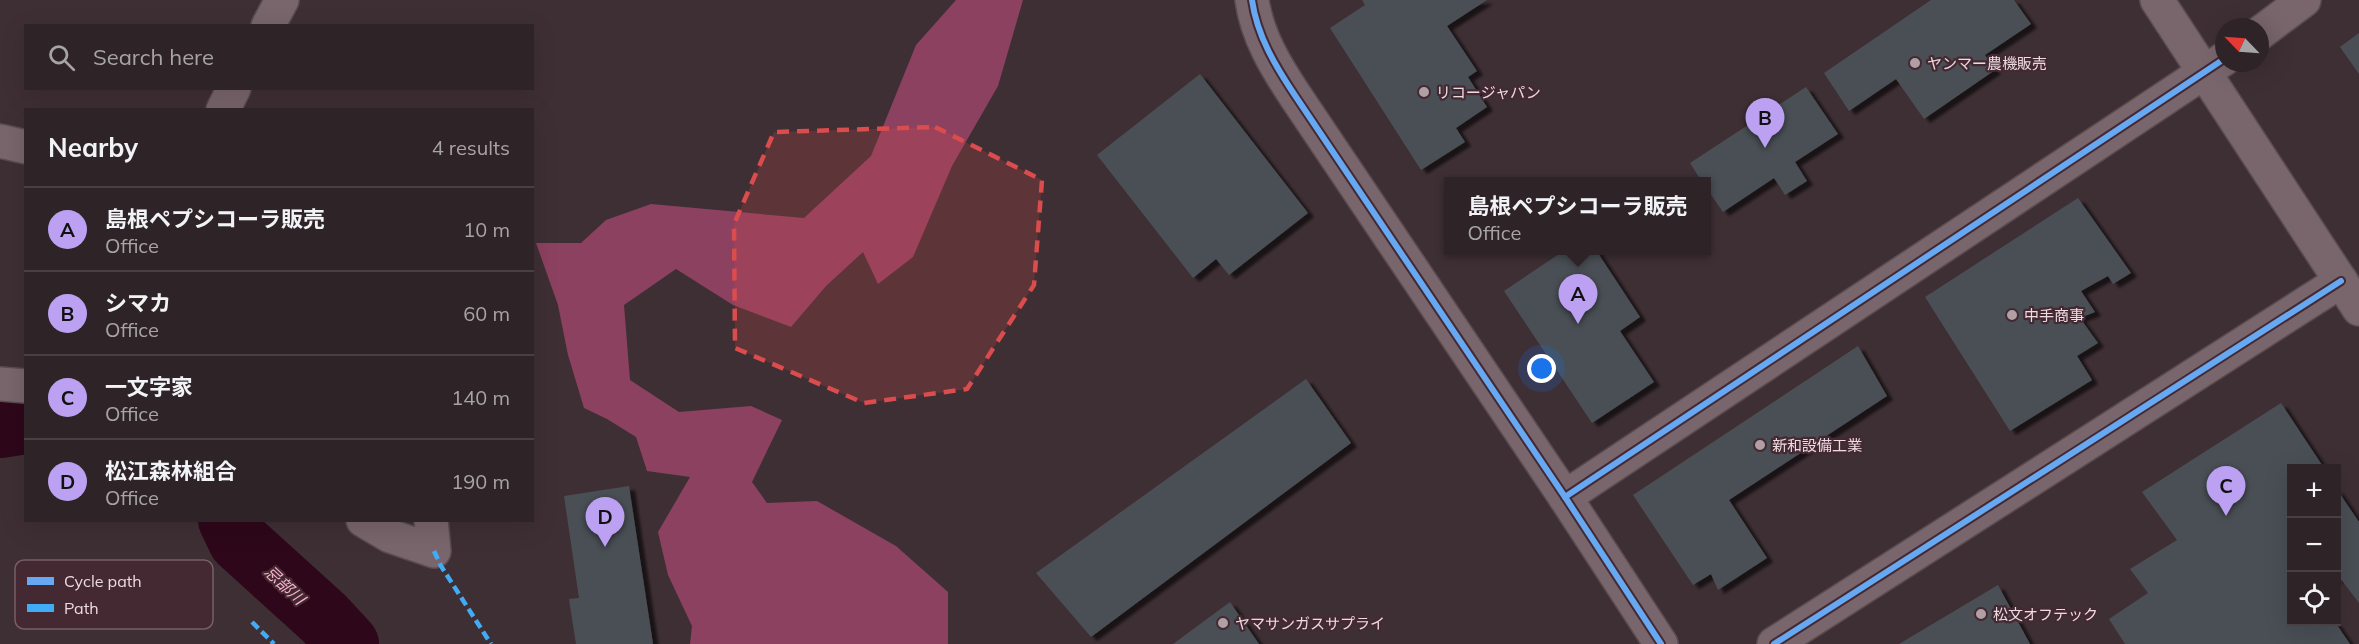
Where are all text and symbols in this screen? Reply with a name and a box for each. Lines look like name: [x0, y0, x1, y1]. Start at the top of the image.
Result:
north arrow: [2215, 18, 2269, 72]
search box: [24, 24, 534, 90]
icon: search: [45, 41, 78, 74]
text: Search here: [93, 43, 214, 71]
place label: ヤンマー農機販売: [1927, 54, 2047, 73]
marker: ヤンマー農機販売: [1908, 56, 1922, 70]
place label: リコージャパン: [1436, 83, 1541, 102]
marker: リコージャパン: [1417, 85, 1431, 99]
pin: B: [1746, 98, 1784, 148]
text: Nearby: [48, 131, 138, 164]
text: 4 results: [432, 135, 510, 160]
popup: [1444, 177, 1711, 255]
text: 島根ペプシコーラ販売: [1467, 192, 1688, 220]
text: 島根ペプシコーラ販売: [105, 205, 325, 233]
text: A: [60, 217, 75, 242]
text: 10 m: [463, 217, 510, 242]
text: Office: [1467, 220, 1521, 245]
text: Office: [105, 233, 159, 258]
pin: A: [1558, 274, 1598, 324]
text: シマカ: [105, 289, 171, 317]
text: B: [61, 301, 74, 326]
text: 60 m: [463, 301, 510, 326]
place label: 中手商事: [2024, 306, 2084, 325]
marker: 中手商事: [2005, 308, 2019, 322]
text: Office: [105, 317, 159, 342]
your location: [1527, 354, 1556, 383]
text: 一文字家: [105, 373, 193, 401]
text: C: [61, 385, 74, 410]
text: 140 m: [451, 385, 510, 410]
text: Office: [105, 401, 159, 426]
place label: 新和設備工業: [1772, 436, 1862, 455]
marker: 新和設備工業: [1753, 438, 1767, 452]
text: 松江森林組合: [105, 457, 237, 485]
map controls: [2287, 464, 2341, 626]
button: +: [2287, 464, 2341, 518]
pin: C: [2206, 466, 2246, 516]
text: D: [60, 469, 75, 494]
text: 190 m: [451, 469, 510, 494]
text: Office: [105, 485, 159, 510]
pin: D: [586, 498, 624, 547]
button: −: [2287, 518, 2341, 572]
legend: [15, 560, 213, 629]
water label: 忌部川: [261, 561, 311, 610]
text: Cycle path: [64, 571, 142, 591]
button: locate: [2287, 572, 2341, 626]
text: Path: [64, 598, 99, 618]
place label: 松文オフテック: [1993, 605, 2098, 624]
marker: 松文オフテック: [1974, 607, 1988, 621]
place label: ヤマサンガスサプライ: [1235, 614, 1385, 633]
marker: ヤマサンガスサプライ: [1216, 616, 1230, 630]

